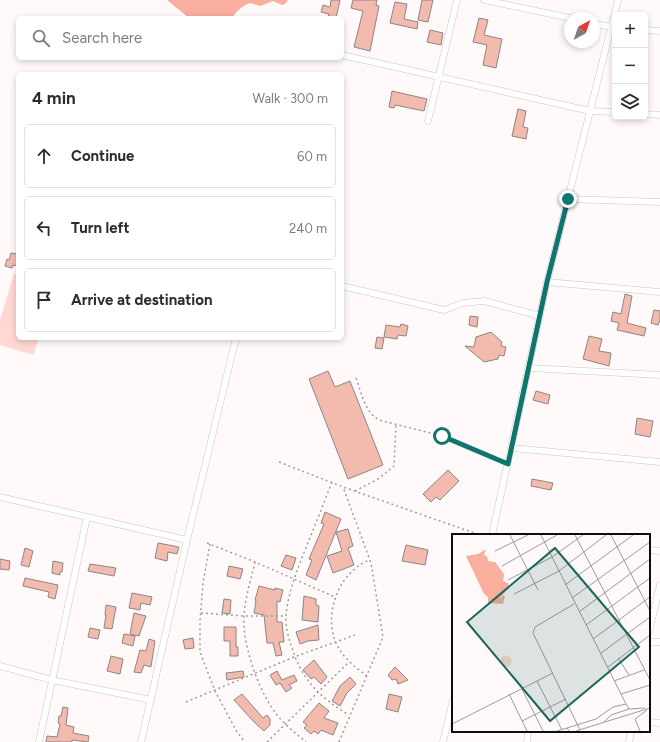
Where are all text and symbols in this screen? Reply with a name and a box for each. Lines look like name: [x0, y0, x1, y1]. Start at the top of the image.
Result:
north arrow: [564, 12, 600, 48]
map controls: [612, 12, 648, 120]
button: +: [612, 12, 648, 48]
search box: [16, 16, 344, 60]
icon: search: [30, 27, 52, 49]
text: Search here: [62, 29, 142, 47]
button: −: [612, 48, 648, 84]
button: layers: [612, 84, 648, 120]
text: 4 min: [32, 88, 76, 108]
text: Walk · 300 m: [253, 91, 328, 106]
icon: ahead: [33, 145, 55, 167]
text: Continue: [71, 147, 134, 165]
text: 60 m: [297, 149, 327, 164]
route end: [559, 190, 577, 208]
icon: left: [33, 217, 55, 239]
text: Turn left: [71, 219, 129, 237]
text: 240 m: [289, 221, 327, 236]
icon: arrive: [33, 289, 55, 311]
text: Arrive at destination: [71, 291, 212, 309]
route start: [433, 427, 451, 445]
inset map: [452, 534, 650, 732]

